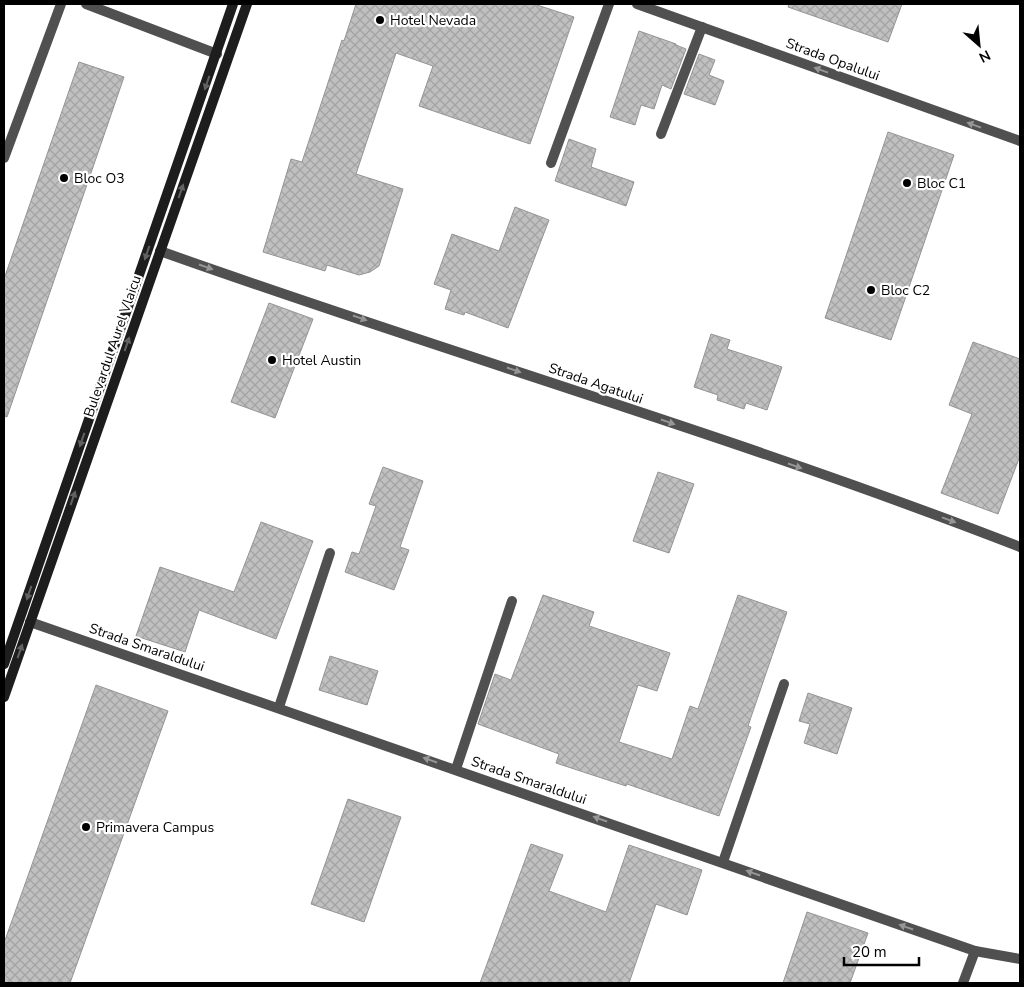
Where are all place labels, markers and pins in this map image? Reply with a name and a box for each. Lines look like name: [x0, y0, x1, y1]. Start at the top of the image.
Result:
place label: Hotel Nevada: [390, 11, 476, 30]
marker: Hotel Nevada: [374, 14, 386, 26]
place label: Bloc O3: [74, 169, 125, 188]
marker: Bloc O3: [58, 172, 70, 184]
place label: Bloc C1: [917, 174, 966, 193]
marker: Bloc C1: [901, 177, 913, 189]
place label: Bloc C2: [881, 281, 930, 300]
marker: Bloc C2: [865, 284, 877, 296]
place label: Hotel Austin: [282, 351, 361, 370]
marker: Hotel Austin: [266, 354, 278, 366]
place label: Primavera Campus: [96, 818, 214, 837]
marker: Primavera Campus: [80, 821, 92, 833]

